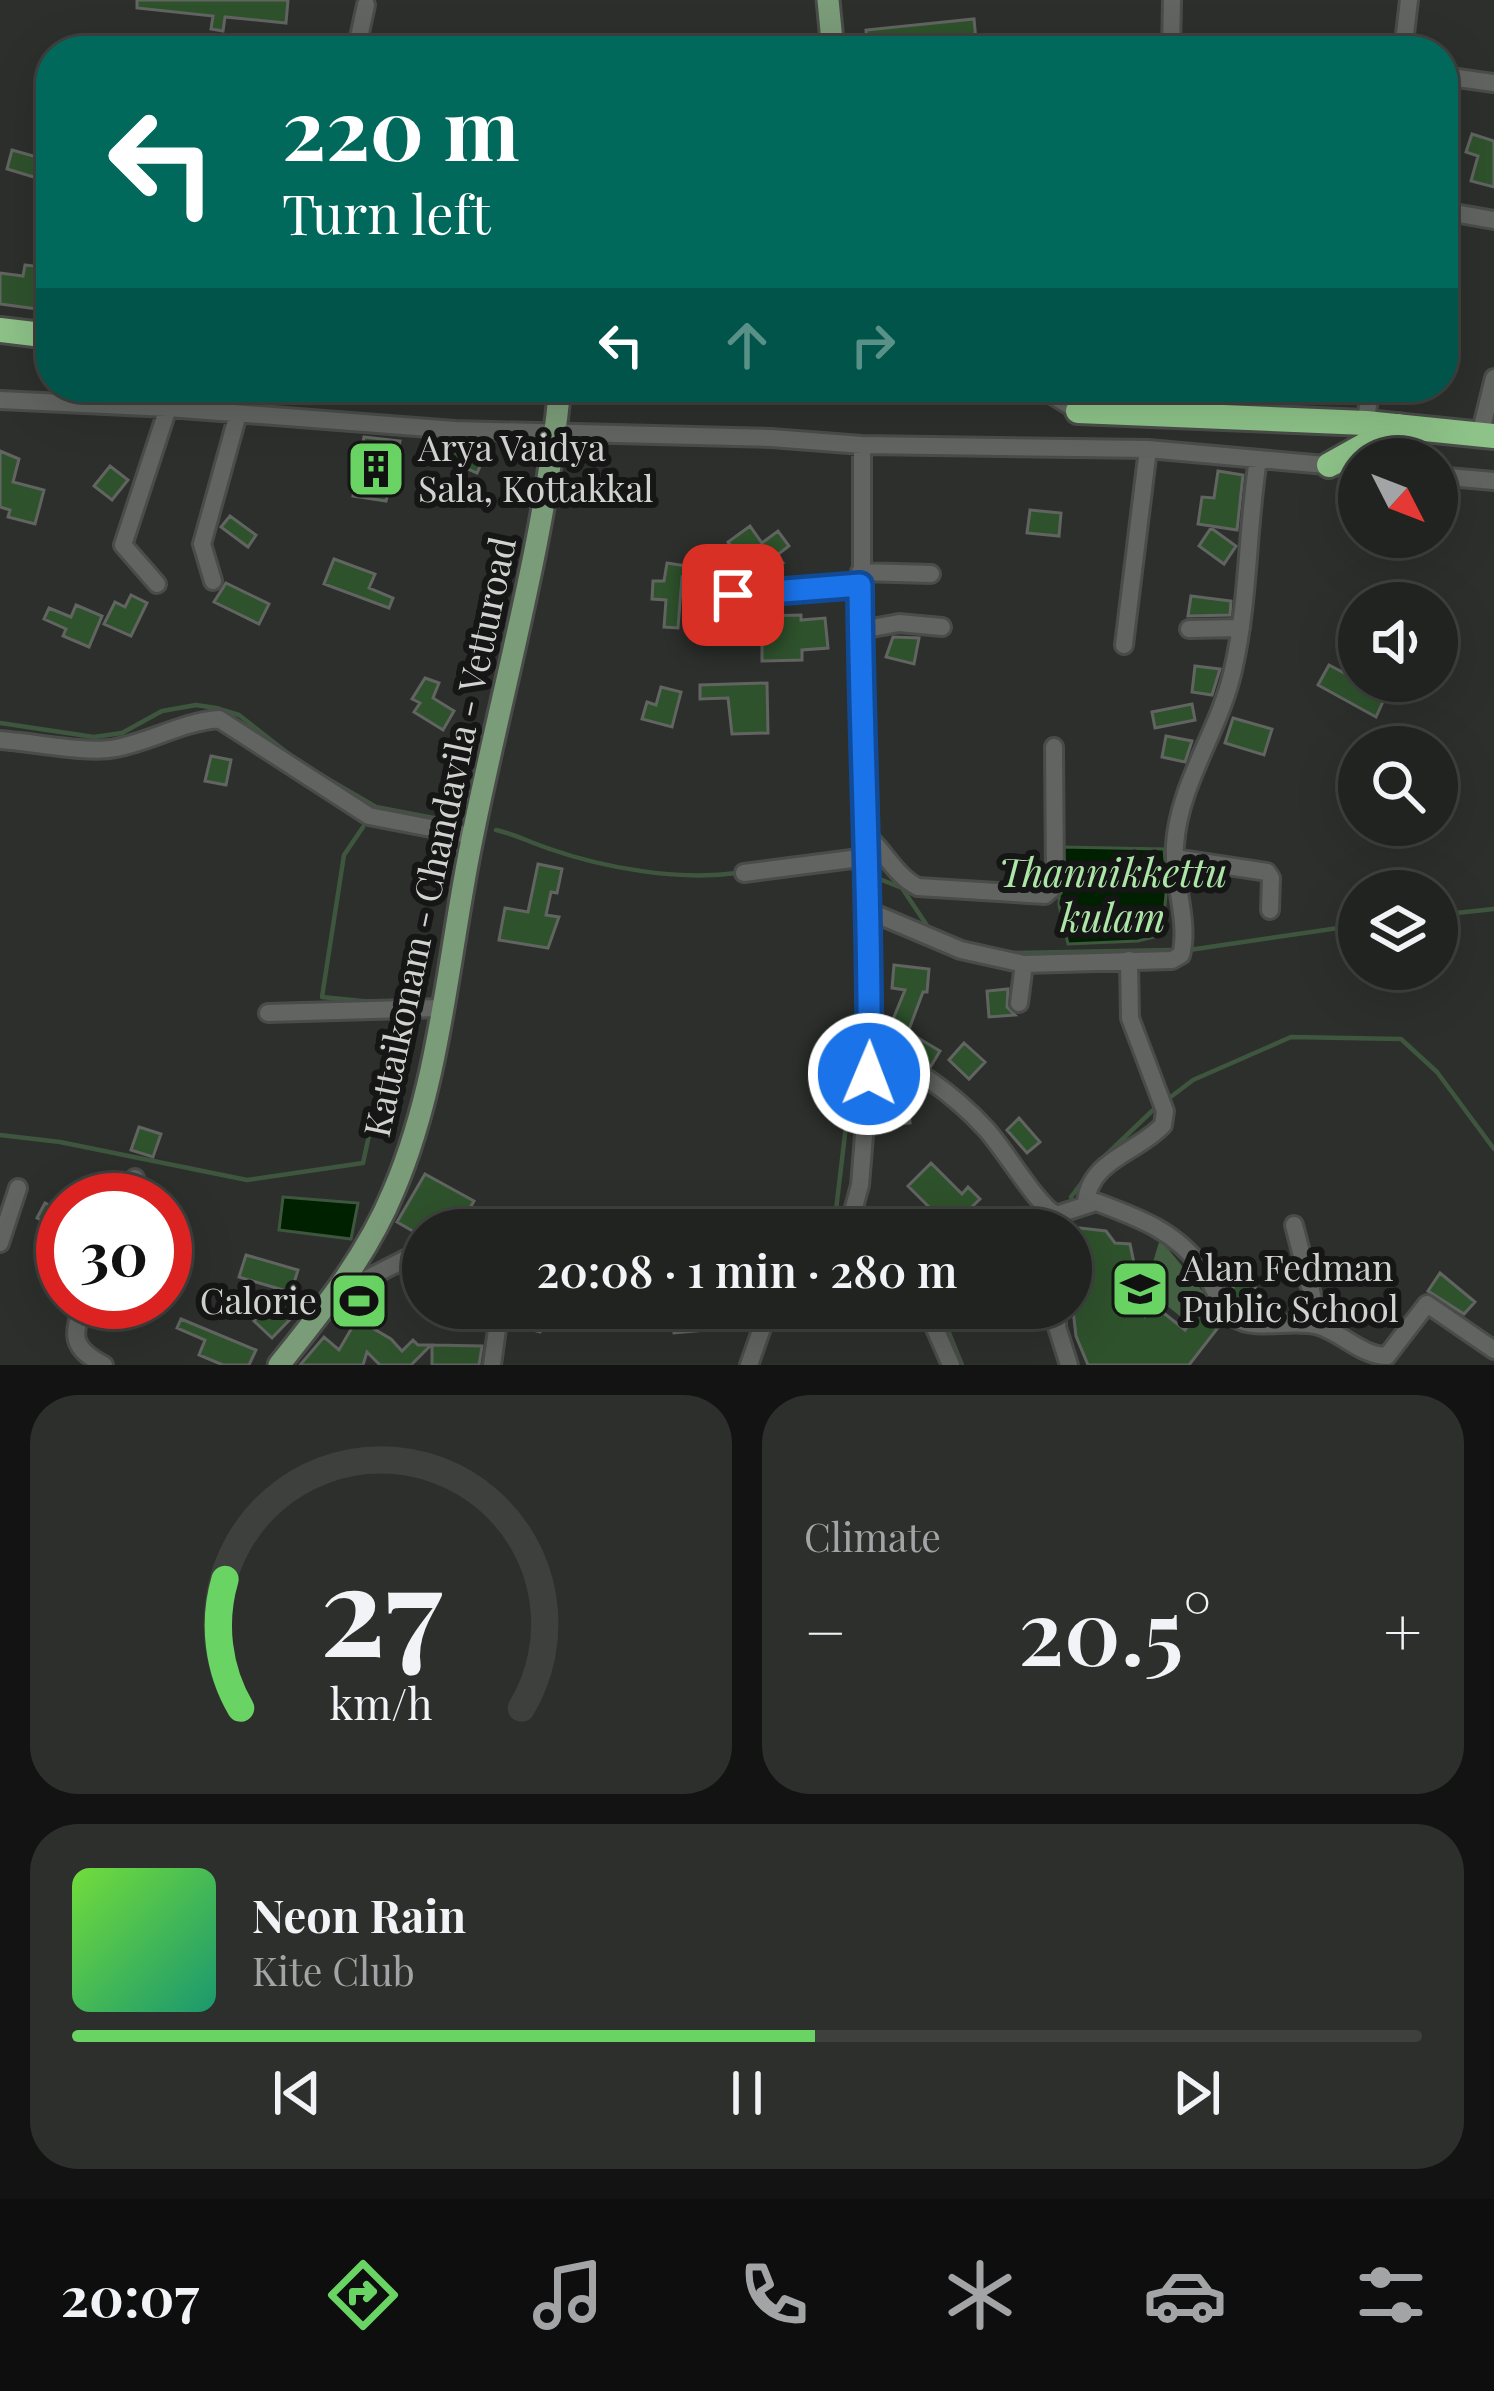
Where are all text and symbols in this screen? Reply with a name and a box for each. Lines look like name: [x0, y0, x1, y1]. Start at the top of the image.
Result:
text: 220 m: [282, 70, 520, 182]
icon: left: [84, 84, 240, 240]
text: Turn left: [282, 177, 491, 249]
icon: left: [588, 312, 654, 378]
icon: ahead: [714, 312, 780, 378]
icon: right: [840, 312, 906, 378]
place label: Arya Vaidya Sala, Kottakkal: [417, 422, 654, 511]
building icon: Arya Vaidya Sala, Kottakkal: [345, 438, 407, 500]
north arrow: [1338, 438, 1458, 558]
map controls: [1338, 438, 1458, 990]
street label: Kattaikonam - Chandavila - Vetturoad: [351, 532, 525, 1141]
pin: [682, 544, 784, 646]
icon: arrive: [700, 562, 766, 628]
button: sound: [1338, 582, 1458, 702]
button: search: [1338, 726, 1458, 846]
water label: Thannikkettu kulam: [999, 845, 1227, 942]
button: layers: [1338, 870, 1458, 990]
position arrow: [806, 1011, 932, 1137]
speed limit sign: 30: [36, 1173, 192, 1329]
text: 20:08 · 1 min · 280 m: [537, 1239, 957, 1299]
place label: Alan Fedman Public School: [1181, 1242, 1399, 1331]
school or university icon: Alan Fedman Public School: [1109, 1258, 1171, 1320]
sports icon: Calorie: [328, 1270, 390, 1332]
place label: Calorie: [200, 1275, 317, 1323]
text: Climate: [804, 1510, 941, 1562]
text: 27: [320, 1522, 442, 1688]
text: 20.5°: [1018, 1569, 1212, 1689]
text: −: [804, 1586, 847, 1674]
text: +: [1383, 1586, 1422, 1674]
text: km/h: [330, 1673, 432, 1730]
text: Neon Rain: [252, 1884, 466, 1944]
text: Kite Club: [252, 1944, 415, 1996]
icon: previous: [264, 2060, 330, 2126]
icon: pause: [714, 2060, 780, 2126]
icon: next: [1164, 2060, 1230, 2126]
icon: directions: [321, 2253, 405, 2337]
icon: music: [526, 2253, 610, 2337]
icon: phone: [732, 2253, 816, 2337]
icon: climate: [938, 2253, 1022, 2337]
icon: car: [1143, 2253, 1227, 2337]
icon: filters: [1349, 2253, 1433, 2337]
text: 20:07: [61, 2259, 199, 2331]

